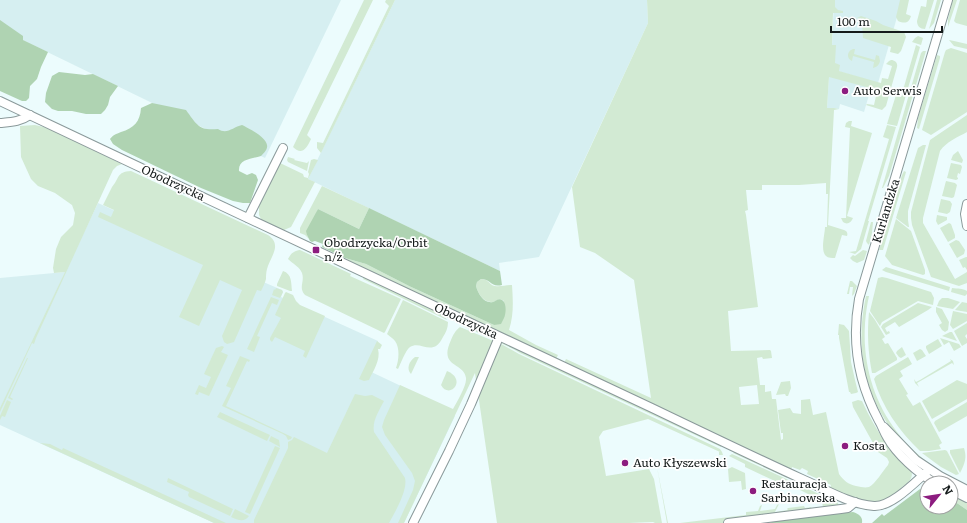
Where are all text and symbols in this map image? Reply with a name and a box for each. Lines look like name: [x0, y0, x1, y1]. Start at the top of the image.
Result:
scale bar: [831, 8, 942, 34]
text: 100 m: [837, 12, 870, 30]
place label: Auto Serwis: [853, 81, 922, 99]
marker: Auto Serwis: [840, 86, 850, 96]
street label: Obodrzycka: [139, 159, 209, 205]
street label: Kurlandzka: [867, 176, 904, 245]
place label: Obodrzycka/Orbit n/ż: [324, 233, 428, 265]
marker: Obodrzycka/Orbit n/ż: [311, 245, 321, 255]
street label: Obodrzycka: [432, 297, 502, 343]
place label: Kosta: [853, 436, 886, 454]
marker: Kosta: [840, 441, 850, 451]
place label: Auto Kłyszewski: [633, 453, 727, 471]
marker: Auto Kłyszewski: [620, 458, 630, 468]
place label: Restauracja Sarbinowska: [761, 474, 836, 506]
north arrow: [919, 475, 959, 515]
text: N: [939, 482, 958, 497]
marker: Restauracja Sarbinowska: [748, 486, 758, 496]

